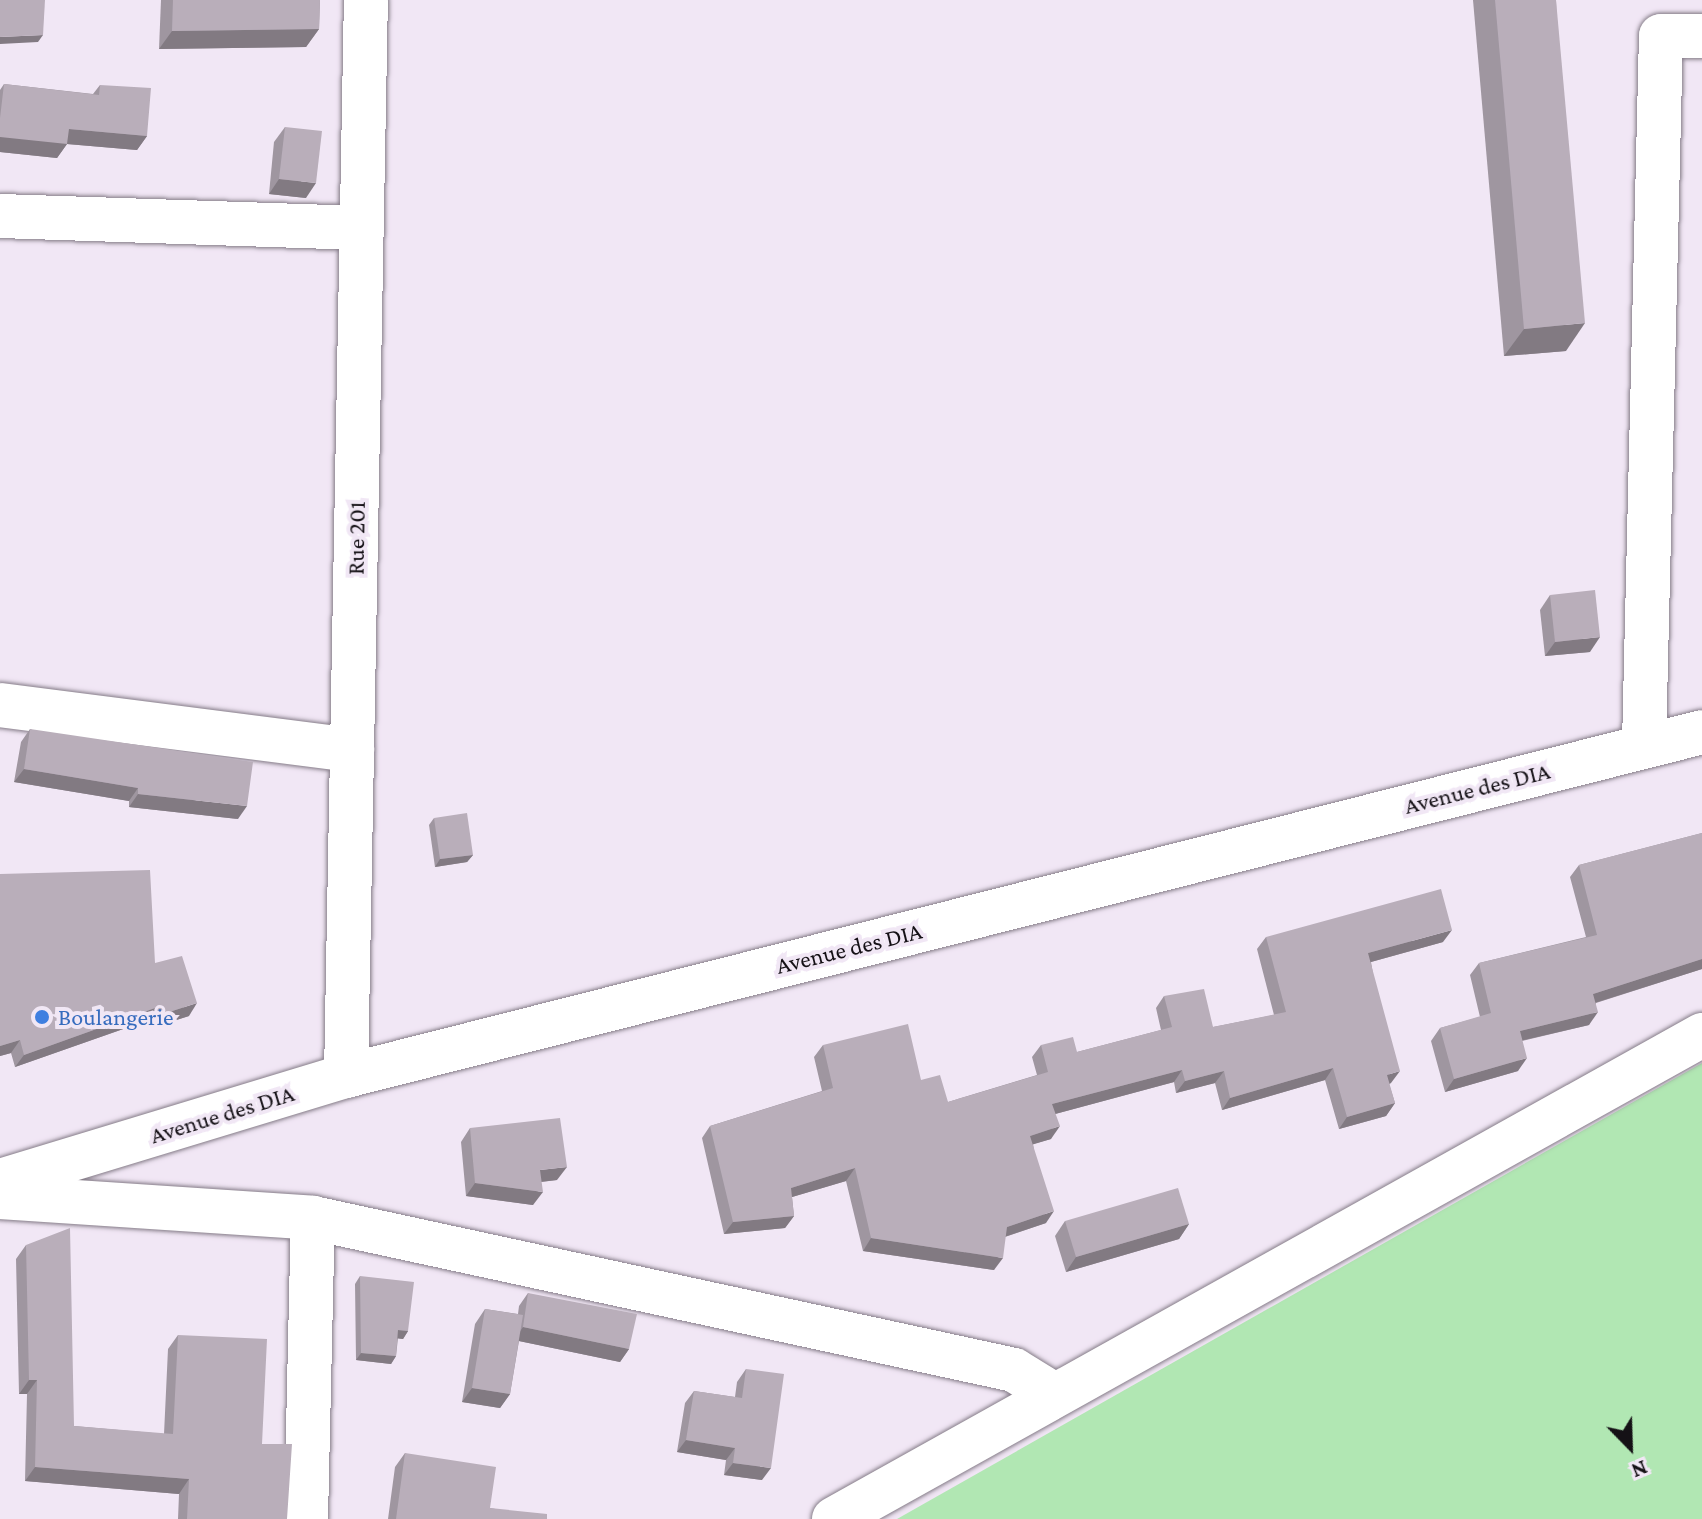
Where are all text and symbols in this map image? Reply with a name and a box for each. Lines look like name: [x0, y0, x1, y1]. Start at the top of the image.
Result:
street label: Rue 201: [341, 501, 371, 575]
street label: Avenue des DIA: [1401, 756, 1553, 820]
street label: Avenue des DIA: [773, 916, 925, 980]
place label: Boulangerie: [58, 1003, 173, 1031]
marker: Boulangerie: [33, 1008, 51, 1026]
street label: Avenue des DIA: [146, 1078, 298, 1150]
north arrow: [1590, 1407, 1670, 1487]
text: N: [1628, 1455, 1651, 1484]

